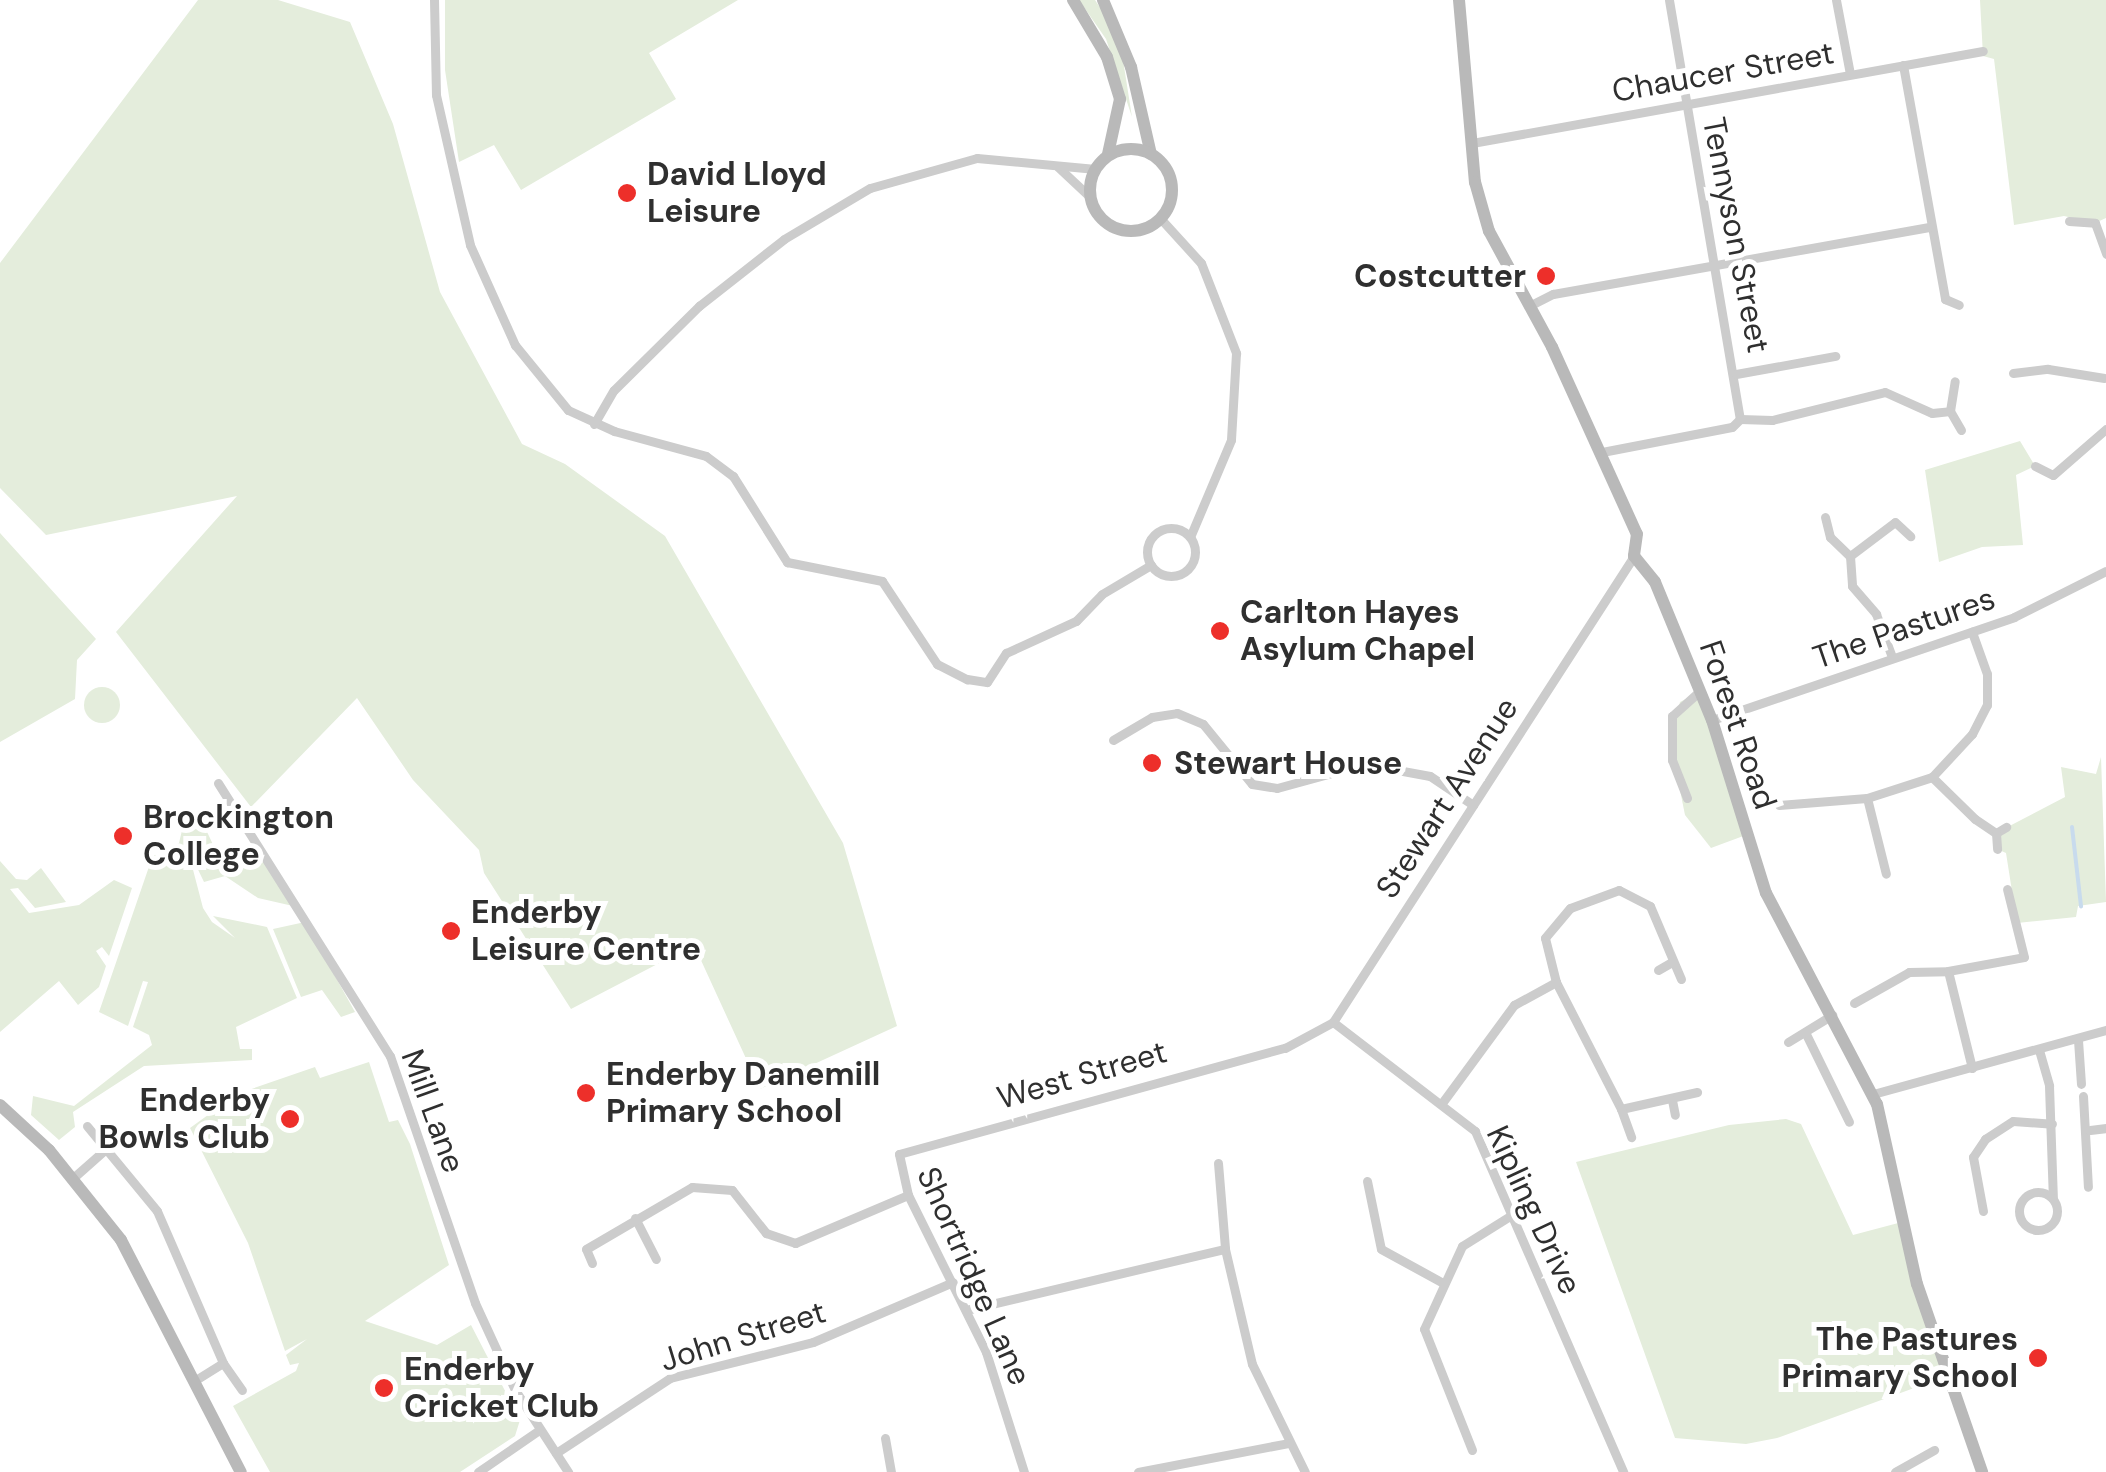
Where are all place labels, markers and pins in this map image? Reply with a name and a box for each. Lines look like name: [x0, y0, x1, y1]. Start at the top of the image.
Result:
place label: David Lloyd Leisure: [647, 156, 827, 231]
marker: David Lloyd Leisure: [616, 182, 638, 204]
place label: Costcutter: [1354, 257, 1526, 295]
marker: Costcutter: [1535, 265, 1557, 287]
place label: Carlton Hayes Asylum Chapel: [1240, 594, 1475, 669]
marker: Carlton Hayes Asylum Chapel: [1209, 620, 1231, 642]
place label: Stewart House: [1174, 744, 1402, 782]
marker: Stewart House: [1139, 750, 1165, 776]
place label: Brockington College: [143, 799, 334, 874]
marker: Brockington College: [112, 825, 134, 847]
place label: Enderby Leisure Centre: [471, 894, 701, 969]
marker: Enderby Leisure Centre: [440, 920, 462, 942]
place label: Enderby Danemill Primary School: [606, 1056, 880, 1131]
place label: Enderby Bowls Club: [98, 1082, 270, 1157]
marker: Enderby Danemill Primary School: [575, 1082, 597, 1104]
marker: Enderby Bowls Club: [279, 1108, 301, 1130]
place label: The Pastures Primary School: [1782, 1321, 2018, 1396]
marker: The Pastures Primary School: [2027, 1347, 2049, 1369]
place label: Enderby Cricket Club: [404, 1351, 599, 1426]
marker: Enderby Cricket Club: [373, 1377, 395, 1399]

